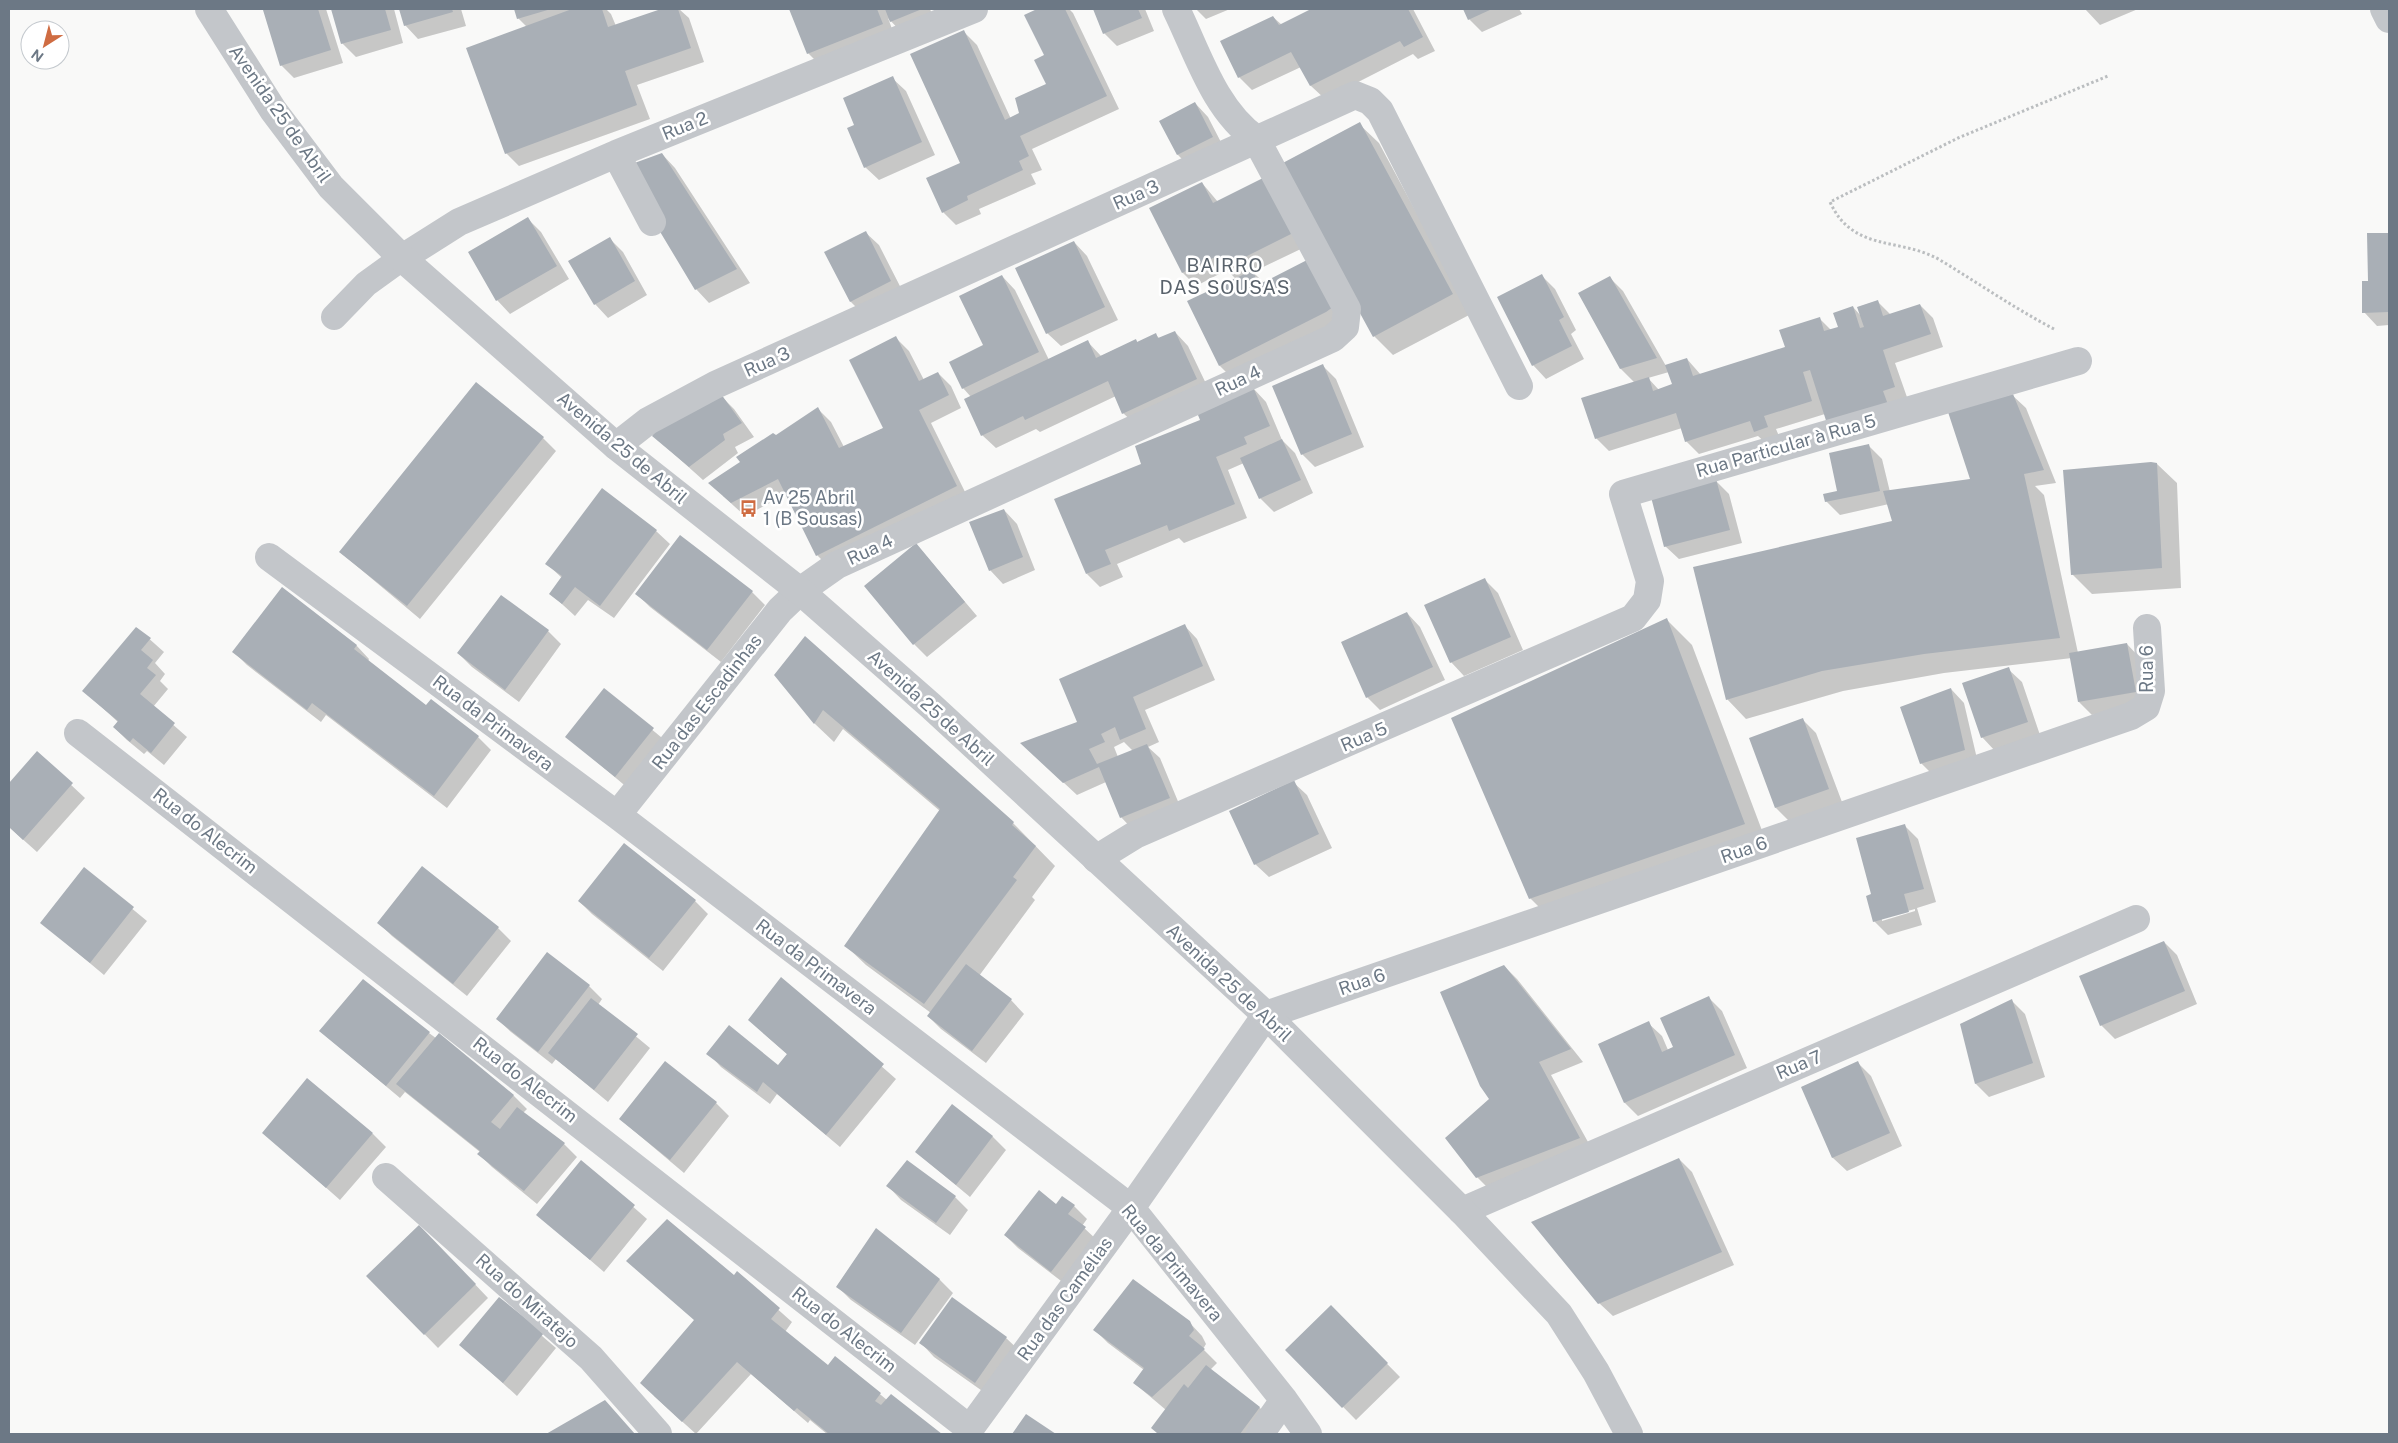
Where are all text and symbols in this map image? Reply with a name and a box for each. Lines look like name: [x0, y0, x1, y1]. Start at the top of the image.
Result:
north arrow: [20, 20, 70, 70]
street label: Avenida 25 de Abril: [225, 41, 336, 186]
text: N: [28, 46, 46, 65]
street label: Rua 2: [659, 107, 711, 144]
street label: Rua 3: [1110, 175, 1162, 214]
district label: BAIRRO DAS SOUSAS: [1160, 254, 1291, 298]
street label: Rua 3: [741, 342, 793, 381]
street label: Rua 4: [1212, 361, 1264, 400]
street label: Avenida 25 de Abril: [553, 387, 691, 508]
street label: Rua Particular à Rua 5: [1694, 410, 1878, 481]
place label: Av 25 Abril 1 (B Sousas): [763, 487, 863, 529]
bus stop icon: Av 25 Abril 1 (B Sousas): [739, 498, 759, 518]
street label: Rua 4: [844, 530, 896, 569]
street label: Rua das Escadinhas: [647, 630, 766, 773]
street label: Avenida 25 de Abril: [864, 645, 999, 770]
street label: Rua 6: [2136, 645, 2157, 693]
street label: Rua da Primavera: [429, 670, 558, 775]
street label: Rua 5: [1337, 717, 1390, 756]
street label: Rua do Alecrim: [149, 783, 262, 878]
street label: Rua 6: [1718, 832, 1770, 867]
street label: Rua da Primavera: [752, 914, 881, 1019]
street label: Avenida 25 de Abril: [1163, 919, 1296, 1046]
street label: Rua 6: [1336, 964, 1388, 999]
street label: Rua do Alecrim: [469, 1032, 582, 1127]
street label: Rua 7: [1773, 1046, 1825, 1084]
street label: Rua da Primavera: [1118, 1200, 1227, 1325]
street label: Rua das Camélias: [1013, 1233, 1116, 1364]
street label: Rua do Miratejo: [472, 1249, 583, 1352]
street label: Rua do Alecrim: [788, 1282, 901, 1377]

